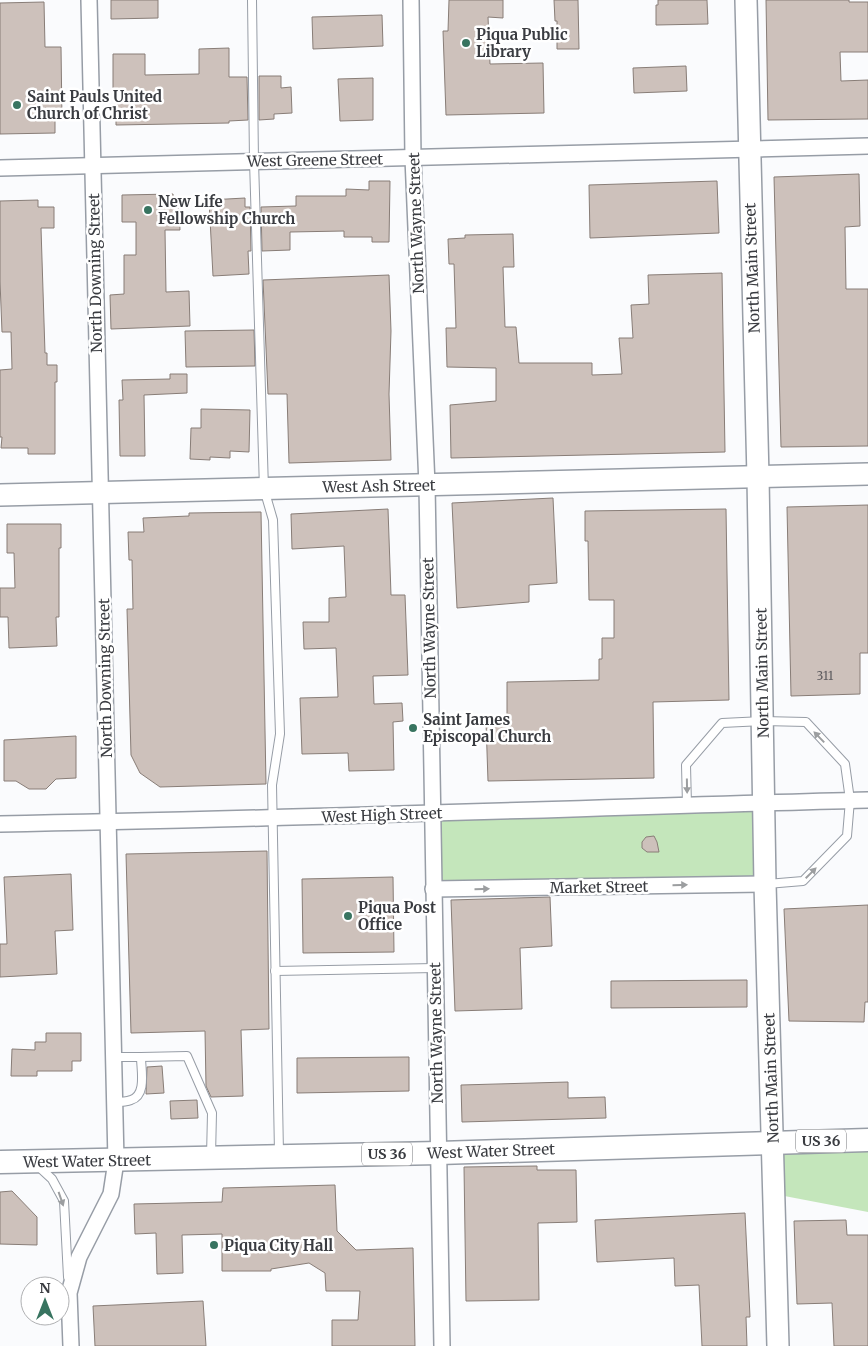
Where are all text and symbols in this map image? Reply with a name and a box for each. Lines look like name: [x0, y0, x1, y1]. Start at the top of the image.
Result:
place label: Piqua Public Library: [476, 25, 568, 61]
marker: Piqua Public Library: [460, 37, 472, 49]
place label: Saint Pauls United Church of Christ: [27, 87, 162, 123]
marker: Saint Pauls United Church of Christ: [11, 99, 23, 111]
street label: West Greene Street: [246, 149, 383, 171]
street label: North Wayne Street: [404, 152, 428, 294]
place label: New Life Fellowship Church: [158, 192, 295, 228]
street label: North Downing Street: [84, 193, 106, 353]
street label: North Main Street: [740, 202, 764, 333]
marker: New Life Fellowship Church: [142, 204, 154, 216]
street label: West Ash Street: [321, 476, 436, 497]
street label: North Wayne Street: [418, 557, 440, 699]
street label: North Downing Street: [94, 598, 116, 758]
street label: North Main Street: [751, 608, 773, 738]
house number: 311: [817, 668, 834, 683]
place label: Saint James Episcopal Church: [423, 710, 551, 746]
marker: Saint James Episcopal Church: [407, 722, 419, 734]
one-way arrow: [813, 731, 825, 743]
one-way arrow: [683, 778, 691, 794]
street label: West High Street: [320, 803, 443, 827]
one-way arrow: [804, 867, 816, 879]
street label: Market Street: [550, 877, 649, 897]
one-way arrow: [672, 881, 688, 889]
one-way arrow: [474, 884, 490, 892]
place label: Piqua Post Office: [358, 898, 436, 934]
marker: Piqua Post Office: [342, 910, 354, 922]
street label: North Wayne Street: [425, 962, 447, 1104]
street label: North Main Street: [759, 1012, 783, 1143]
road number: US 36: [796, 1130, 846, 1152]
street label: West Water Street: [426, 1139, 555, 1163]
road number: US 36: [362, 1142, 412, 1166]
street label: West Water Street: [22, 1150, 151, 1172]
one-way arrow: [57, 1192, 65, 1207]
place label: Piqua City Hall: [224, 1236, 333, 1255]
marker: Piqua City Hall: [208, 1239, 220, 1251]
north arrow: [20, 1276, 70, 1326]
text: N: [39, 1279, 51, 1297]

